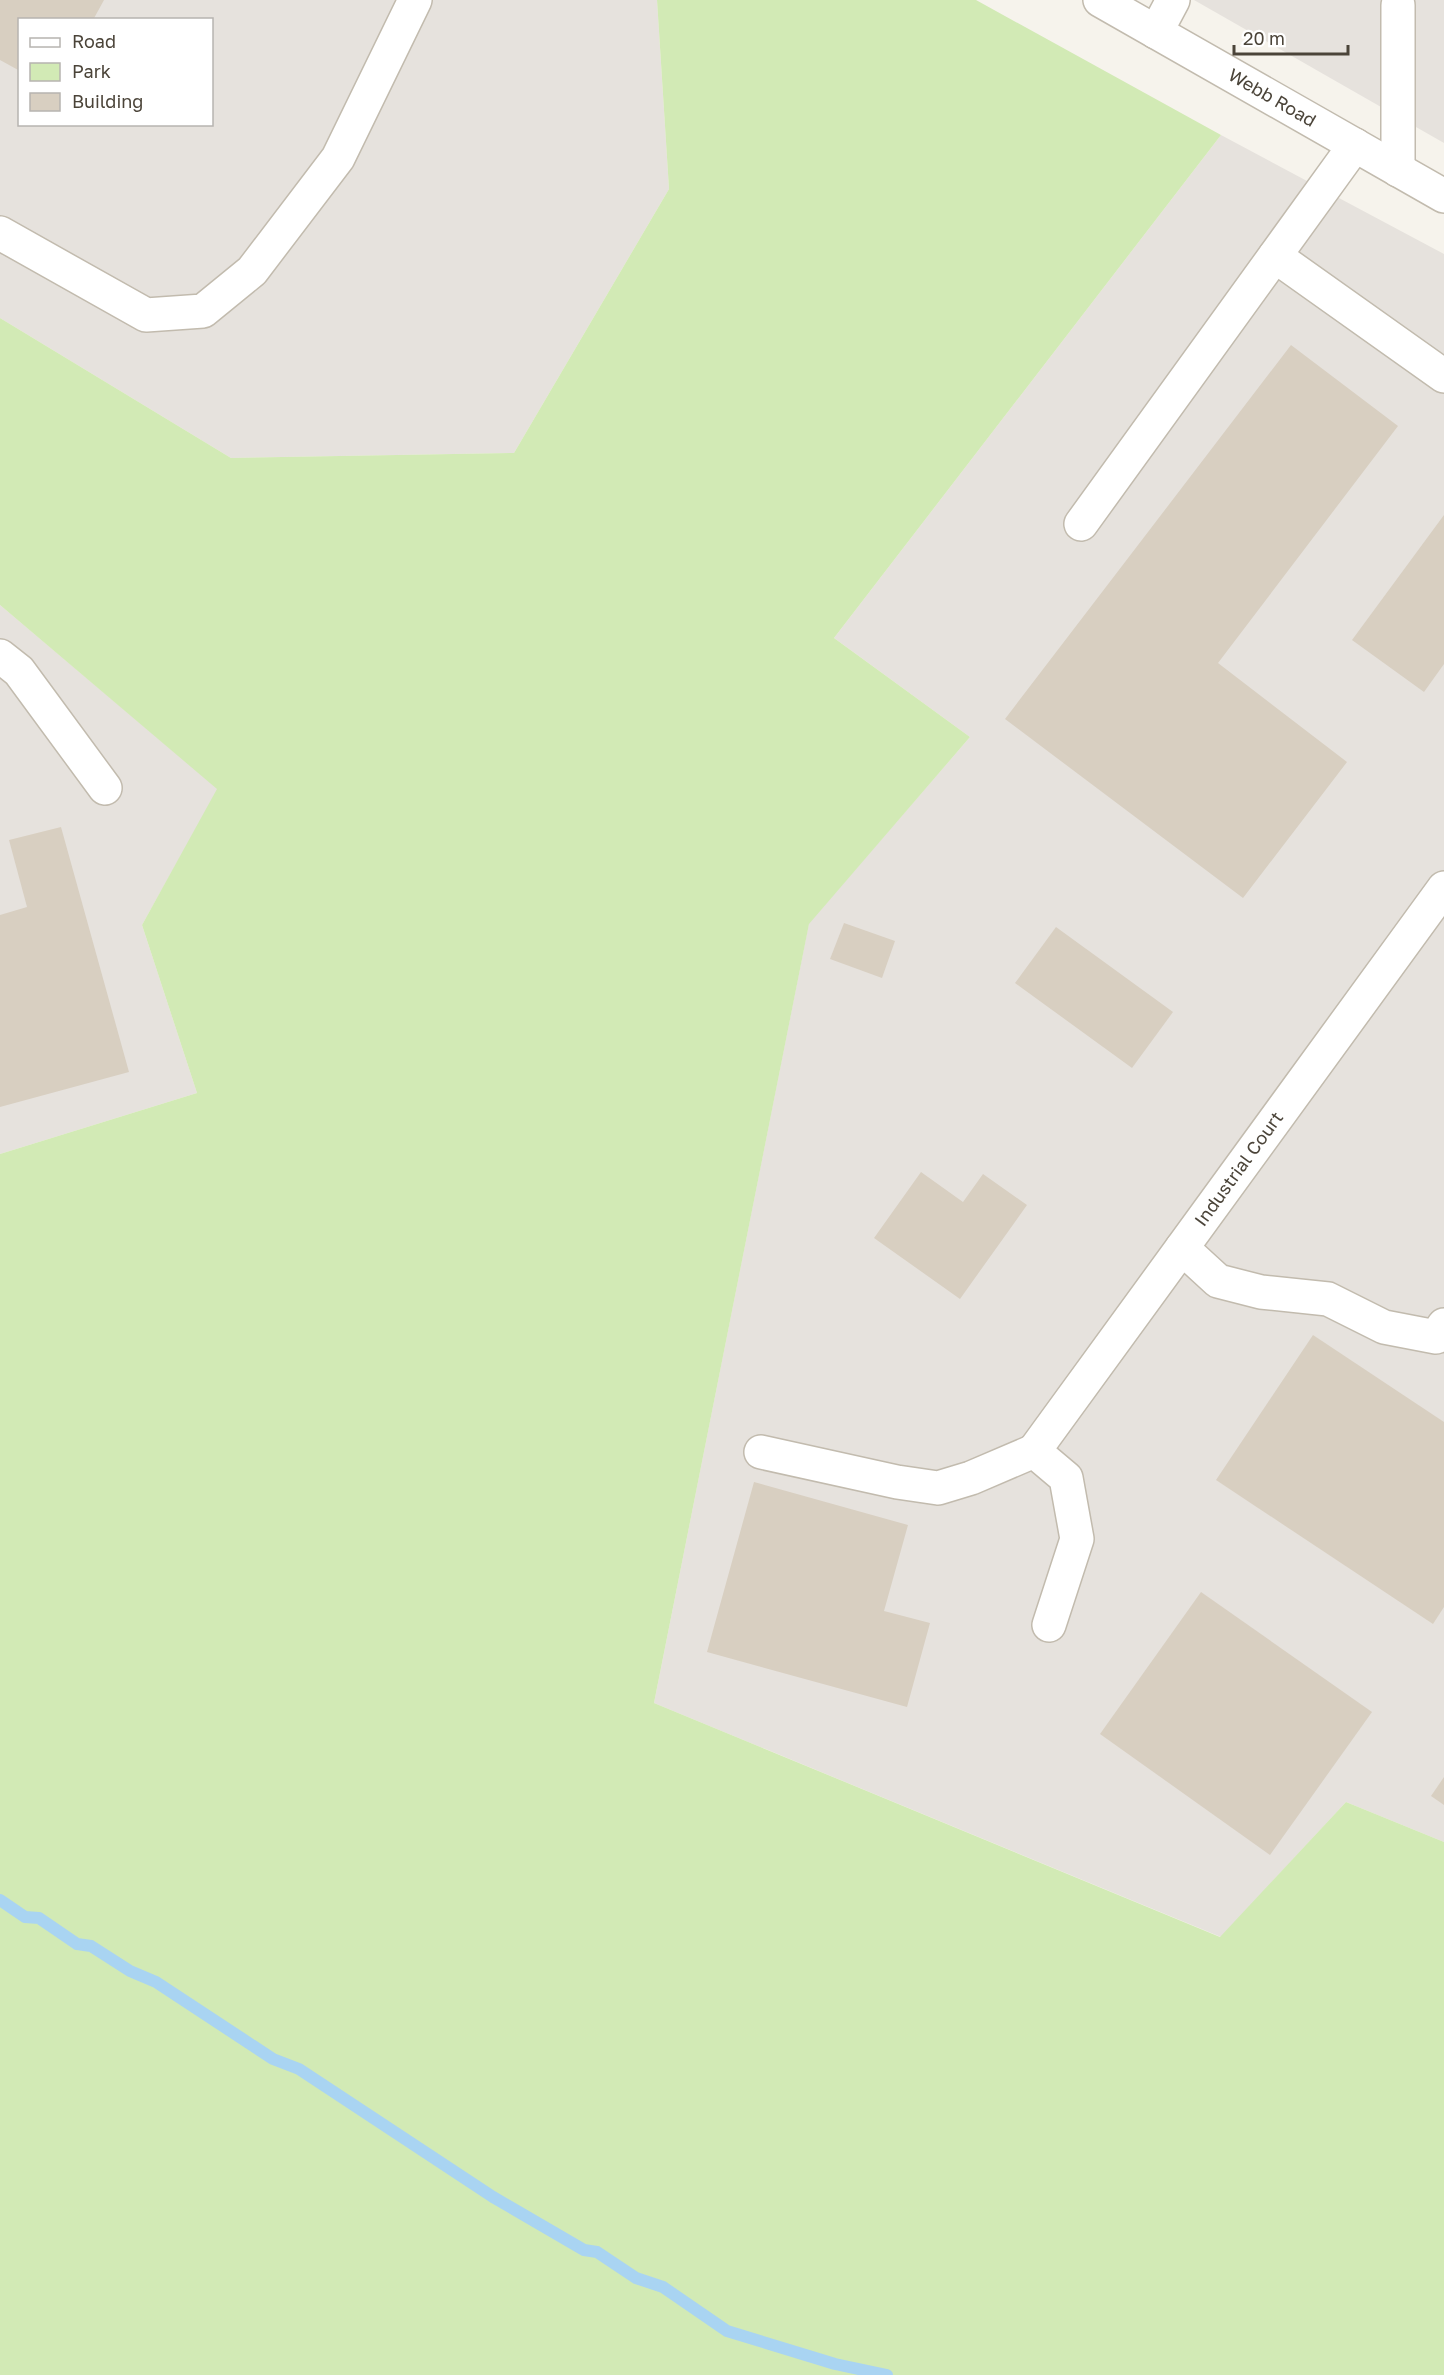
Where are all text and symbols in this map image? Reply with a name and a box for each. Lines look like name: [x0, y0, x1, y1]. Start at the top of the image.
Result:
legend: [18, 18, 213, 126]
scale bar: [1234, 18, 1348, 56]
text: 20 m: [1243, 27, 1285, 49]
text: Road: [72, 30, 116, 52]
text: Park: [72, 60, 111, 82]
street label: Webb Road: [1225, 63, 1320, 131]
text: Building: [72, 90, 143, 112]
street label: Industrial Court: [1189, 1107, 1287, 1230]

